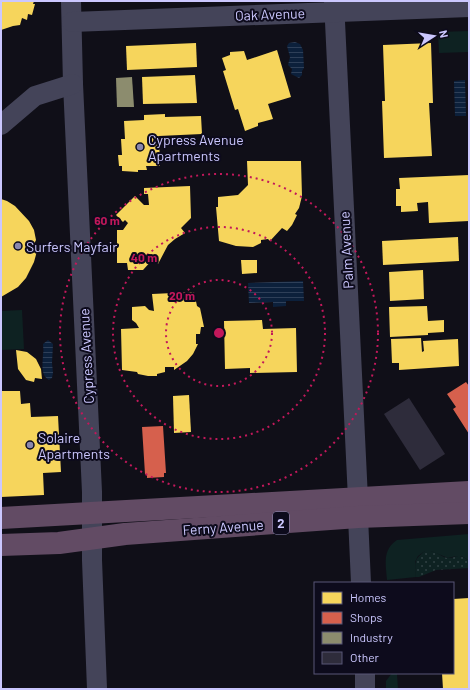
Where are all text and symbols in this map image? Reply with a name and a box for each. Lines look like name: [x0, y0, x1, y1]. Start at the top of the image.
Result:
street label: Oak Avenue: [235, 4, 305, 24]
north arrow: [414, 16, 454, 56]
text: N: [437, 29, 451, 39]
place label: Cypress Avenue Apartments: [148, 131, 244, 164]
marker: Cypress Avenue Apartments: [135, 142, 145, 152]
street label: Palm Avenue: [335, 211, 357, 289]
text: 60 m: [94, 213, 120, 227]
place label: Surfers Mayfair: [26, 238, 117, 255]
marker: Surfers Mayfair: [13, 241, 23, 251]
text: 40 m: [131, 250, 157, 264]
text: 20 m: [169, 288, 195, 302]
street label: Cypress Avenue: [75, 308, 97, 404]
centre of rings: [212, 326, 226, 340]
place label: Solaire Apartments: [38, 429, 110, 462]
marker: Solaire Apartments: [25, 440, 35, 450]
road number: 2: [273, 512, 289, 534]
street label: Ferny Avenue: [182, 516, 264, 538]
legend: [314, 582, 454, 674]
text: Homes: [350, 590, 387, 604]
text: Shops: [350, 610, 383, 624]
text: Industry: [350, 630, 393, 644]
text: Other: [350, 650, 380, 664]

